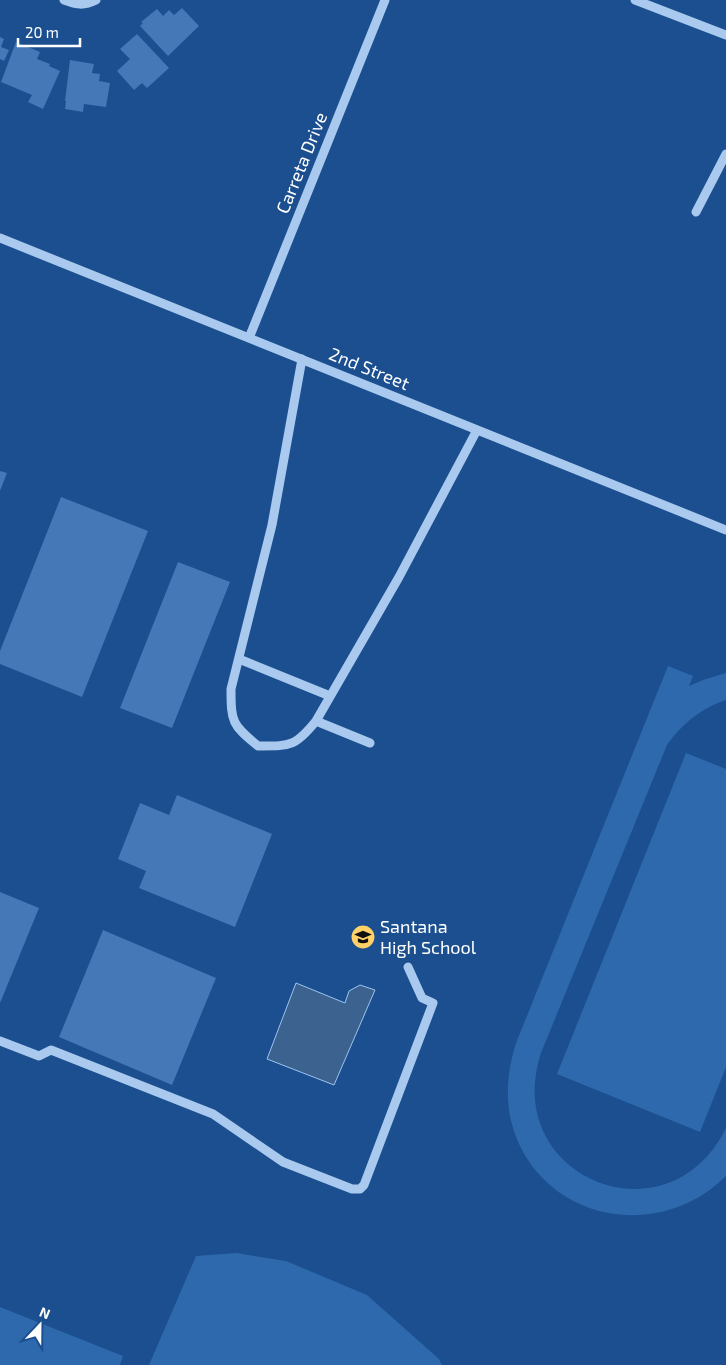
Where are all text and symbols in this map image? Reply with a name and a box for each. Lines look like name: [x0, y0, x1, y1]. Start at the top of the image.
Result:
scale bar: [18, 15, 80, 47]
text: 20 m: [25, 23, 59, 41]
street label: Carreta Drive: [271, 109, 331, 217]
street label: 2nd Street: [326, 342, 413, 394]
place label: Santana High School: [380, 915, 477, 958]
school or university icon: Santana High School: [350, 924, 376, 950]
north arrow: [15, 1300, 65, 1350]
text: N: [37, 1303, 53, 1322]

